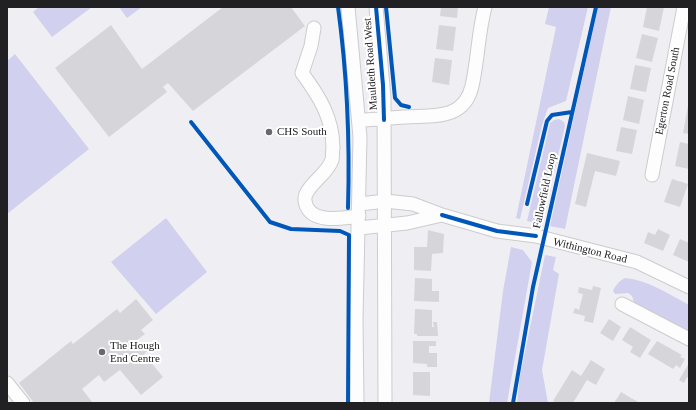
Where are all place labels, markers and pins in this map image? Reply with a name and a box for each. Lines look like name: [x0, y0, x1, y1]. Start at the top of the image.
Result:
place label: CHS South: [277, 125, 327, 139]
marker: CHS South: [264, 127, 274, 137]
place label: The Hough End Centre: [110, 339, 160, 365]
marker: The Hough End Centre: [97, 347, 107, 357]

